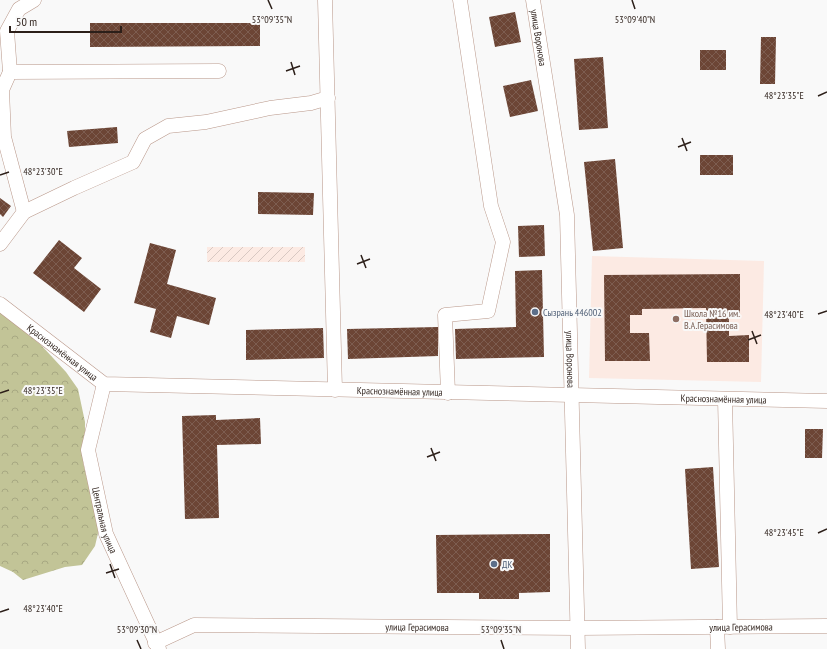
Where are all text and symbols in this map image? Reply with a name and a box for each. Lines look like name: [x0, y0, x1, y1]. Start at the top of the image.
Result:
scale bar: [10, 8, 121, 34]
street label: улица Воронова: [528, 8, 550, 67]
text: 53°09'35"N: [252, 13, 292, 26]
text: 53°09'40"N: [615, 13, 655, 26]
text: 50 m: [16, 14, 37, 29]
text: 48°23'35"E: [764, 89, 804, 102]
text: 48°23'30"E: [23, 165, 63, 178]
place label: Сызрань 446002: [543, 306, 602, 319]
marker: Сызрань 446002: [530, 307, 540, 317]
place label: Школа №16 им. В.А.Герасимова: [684, 307, 740, 332]
text: 48°23'40"E: [764, 308, 804, 321]
marker: Школа №16 им. В.А.Герасимова: [671, 314, 681, 324]
street label: Краснознамённая улица: [25, 321, 101, 384]
street label: улица Воронова: [563, 331, 578, 388]
street label: Краснознамённая улица: [357, 383, 443, 398]
text: 48°23'35"E: [23, 384, 63, 397]
street label: Краснознамённая улица: [681, 391, 767, 406]
street label: Центральная улица: [90, 486, 120, 555]
text: 48°23'45"E: [764, 526, 804, 539]
place label: ДК: [502, 558, 512, 571]
marker: ДК: [489, 559, 499, 569]
text: 48°23'40"E: [23, 602, 63, 615]
street label: улица Герасимова: [385, 620, 449, 633]
street label: улица Герасимова: [709, 620, 773, 633]
text: 53°09'30"N: [117, 623, 157, 636]
text: 53°09'35"N: [481, 623, 521, 636]

